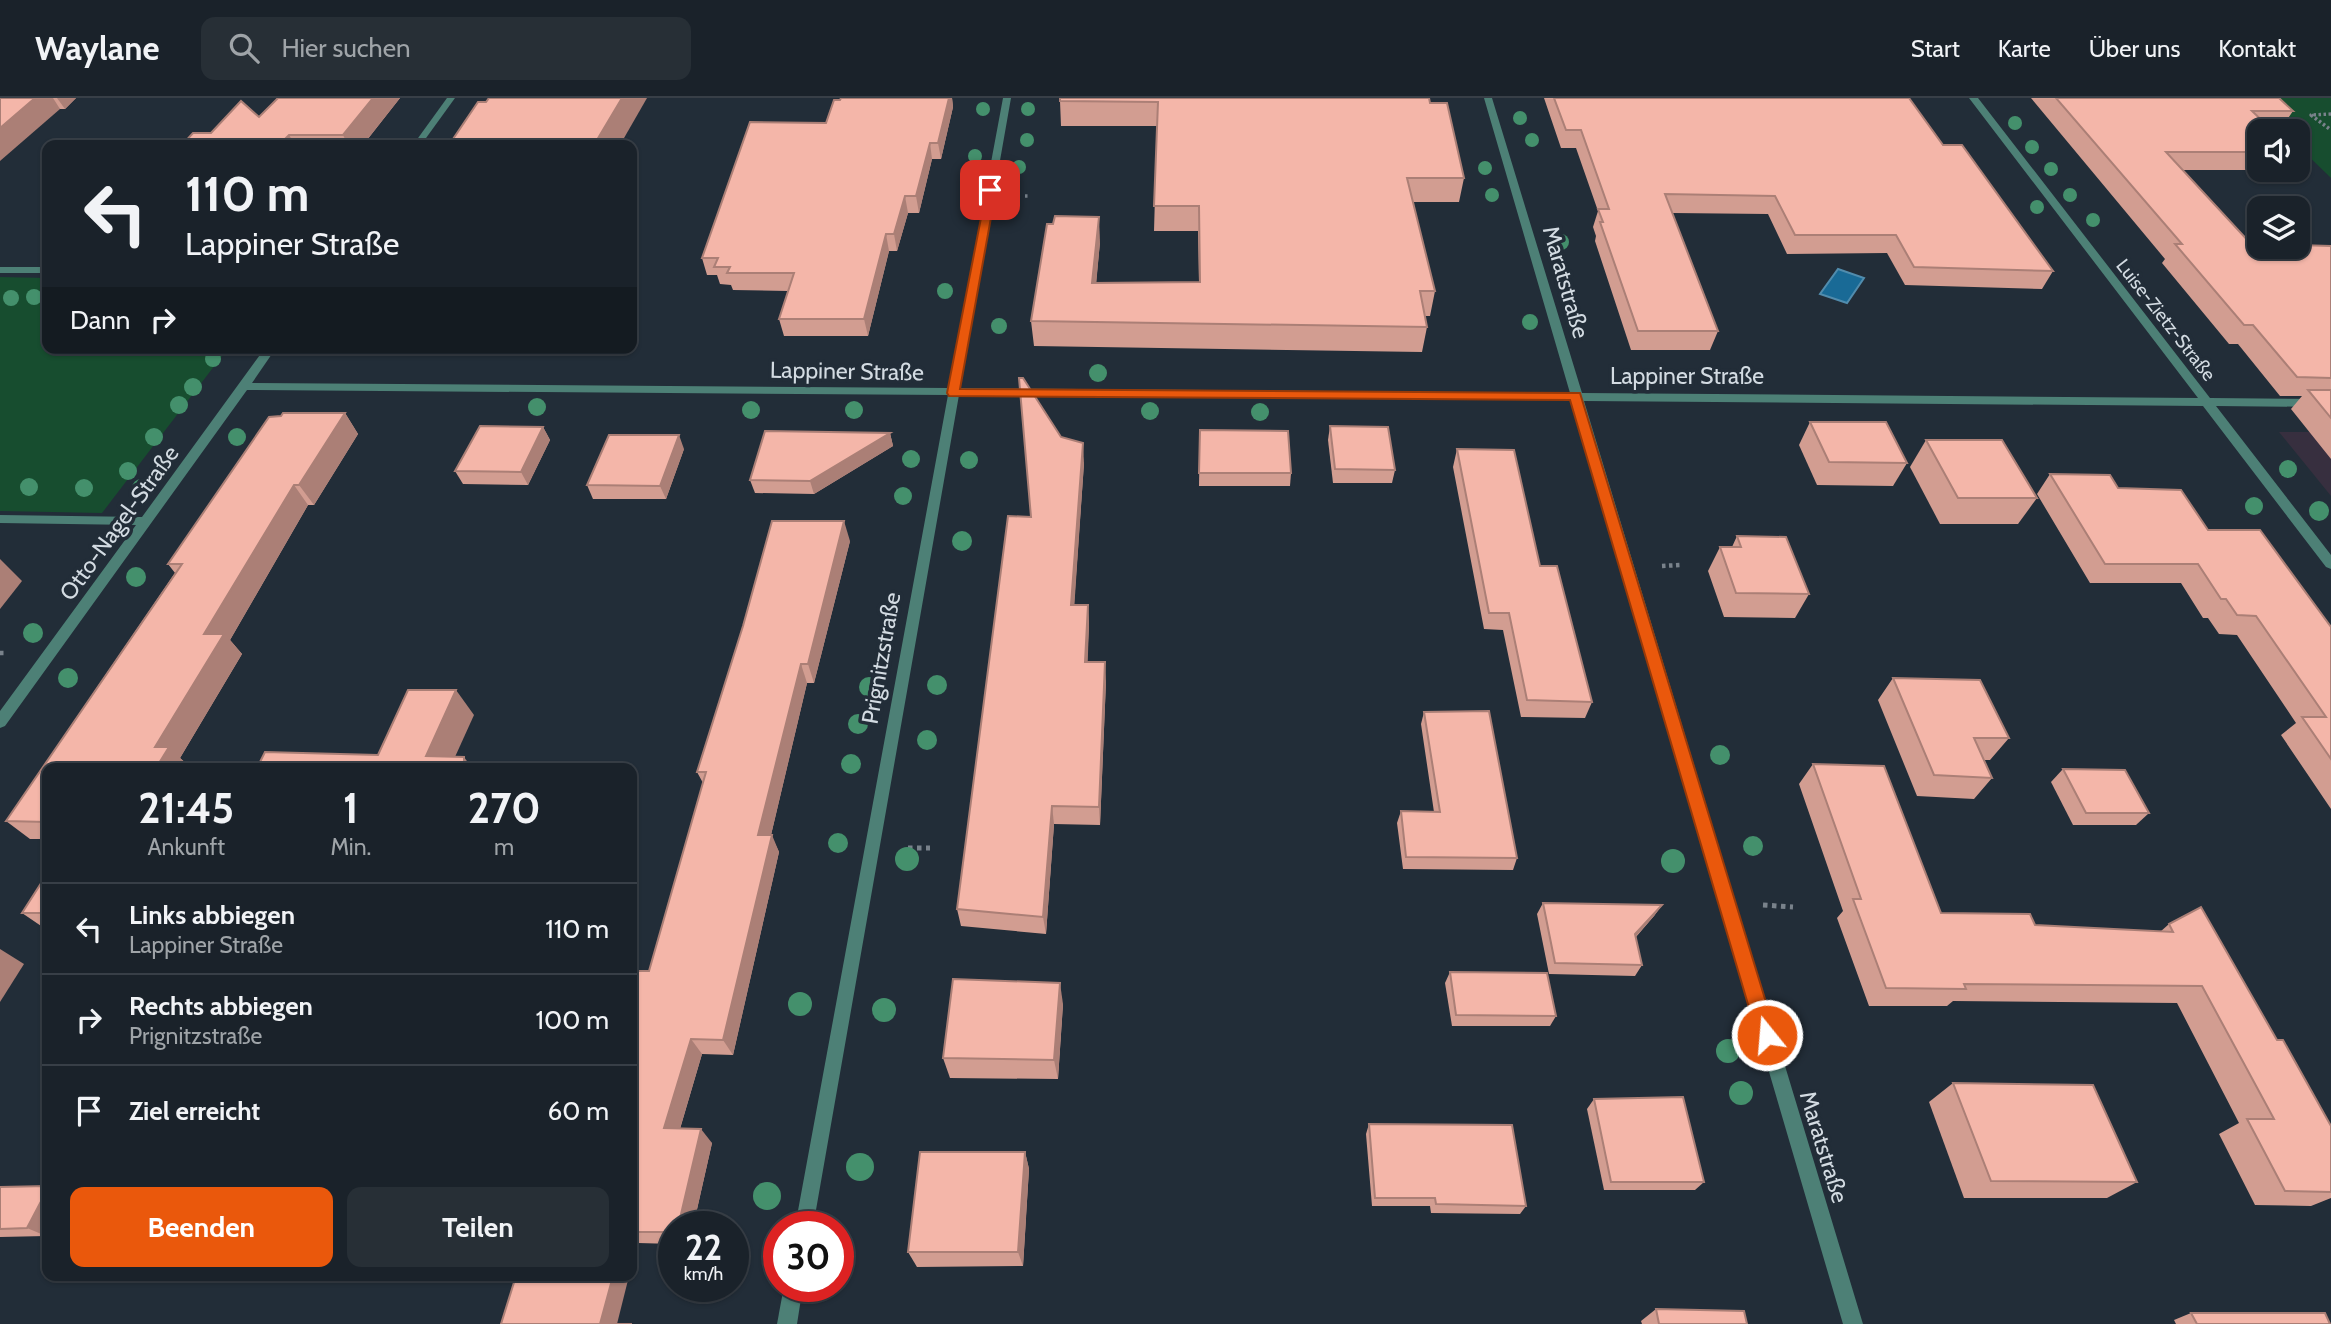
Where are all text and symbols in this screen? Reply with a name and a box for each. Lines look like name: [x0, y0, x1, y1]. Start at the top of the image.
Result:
search box: [201, 17, 691, 80]
text: Waylane: [35, 28, 159, 68]
icon: search: [225, 29, 263, 67]
text: Hier suchen: [281, 32, 411, 64]
text: Start: [1911, 34, 1960, 63]
text: Karte: [1998, 34, 2051, 63]
text: Über uns: [2089, 34, 2180, 63]
text: Kontakt: [2218, 34, 2296, 63]
map controls: [2247, 119, 2310, 259]
button: sound: [2247, 119, 2310, 182]
pin: [960, 160, 1020, 220]
text: 110 m: [185, 164, 309, 223]
icon: left: [70, 168, 161, 259]
icon: arrive: [971, 171, 1009, 209]
button: layers: [2247, 196, 2310, 259]
street label: Maratstraße: [1537, 223, 1595, 342]
text: Lappiner Straße: [185, 224, 399, 263]
street label: Luise-Zietz-Straße: [2111, 254, 2221, 386]
icon: right: [144, 301, 182, 339]
text: Dann: [70, 304, 130, 336]
street label: Lappiner Straße: [770, 356, 924, 386]
street label: Lappiner Straße: [1610, 362, 1764, 390]
street label: Otto-Nagel-Straße: [53, 440, 185, 606]
street label: Prignitzstraße: [856, 590, 906, 726]
text: 21:45: [138, 782, 234, 834]
text: 1: [343, 782, 359, 834]
text: 270: [468, 782, 541, 834]
text: Ankunft: [147, 833, 225, 861]
text: Min.: [330, 833, 371, 861]
text: m: [494, 833, 514, 861]
text: Links abbiegen: [129, 899, 295, 931]
icon: left: [70, 910, 108, 948]
text: 110 m: [545, 913, 609, 945]
text: Lappiner Straße: [129, 931, 283, 959]
text: Rechts abbiegen: [129, 990, 313, 1022]
position arrow: [1730, 998, 1804, 1072]
icon: right: [70, 1001, 108, 1039]
text: 100 m: [536, 1004, 609, 1036]
text: Prignitzstraße: [129, 1022, 262, 1050]
street label: Maratstraße: [1794, 1088, 1854, 1207]
icon: arrive: [70, 1092, 108, 1130]
text: Ziel erreicht: [129, 1095, 260, 1127]
text: 60 m: [547, 1095, 609, 1127]
button: Beenden: [70, 1187, 333, 1267]
button: Teilen: [347, 1187, 609, 1267]
speed limit sign: 30: [763, 1211, 854, 1302]
text: 22: [685, 1226, 722, 1269]
text: km/h: [684, 1263, 723, 1285]

